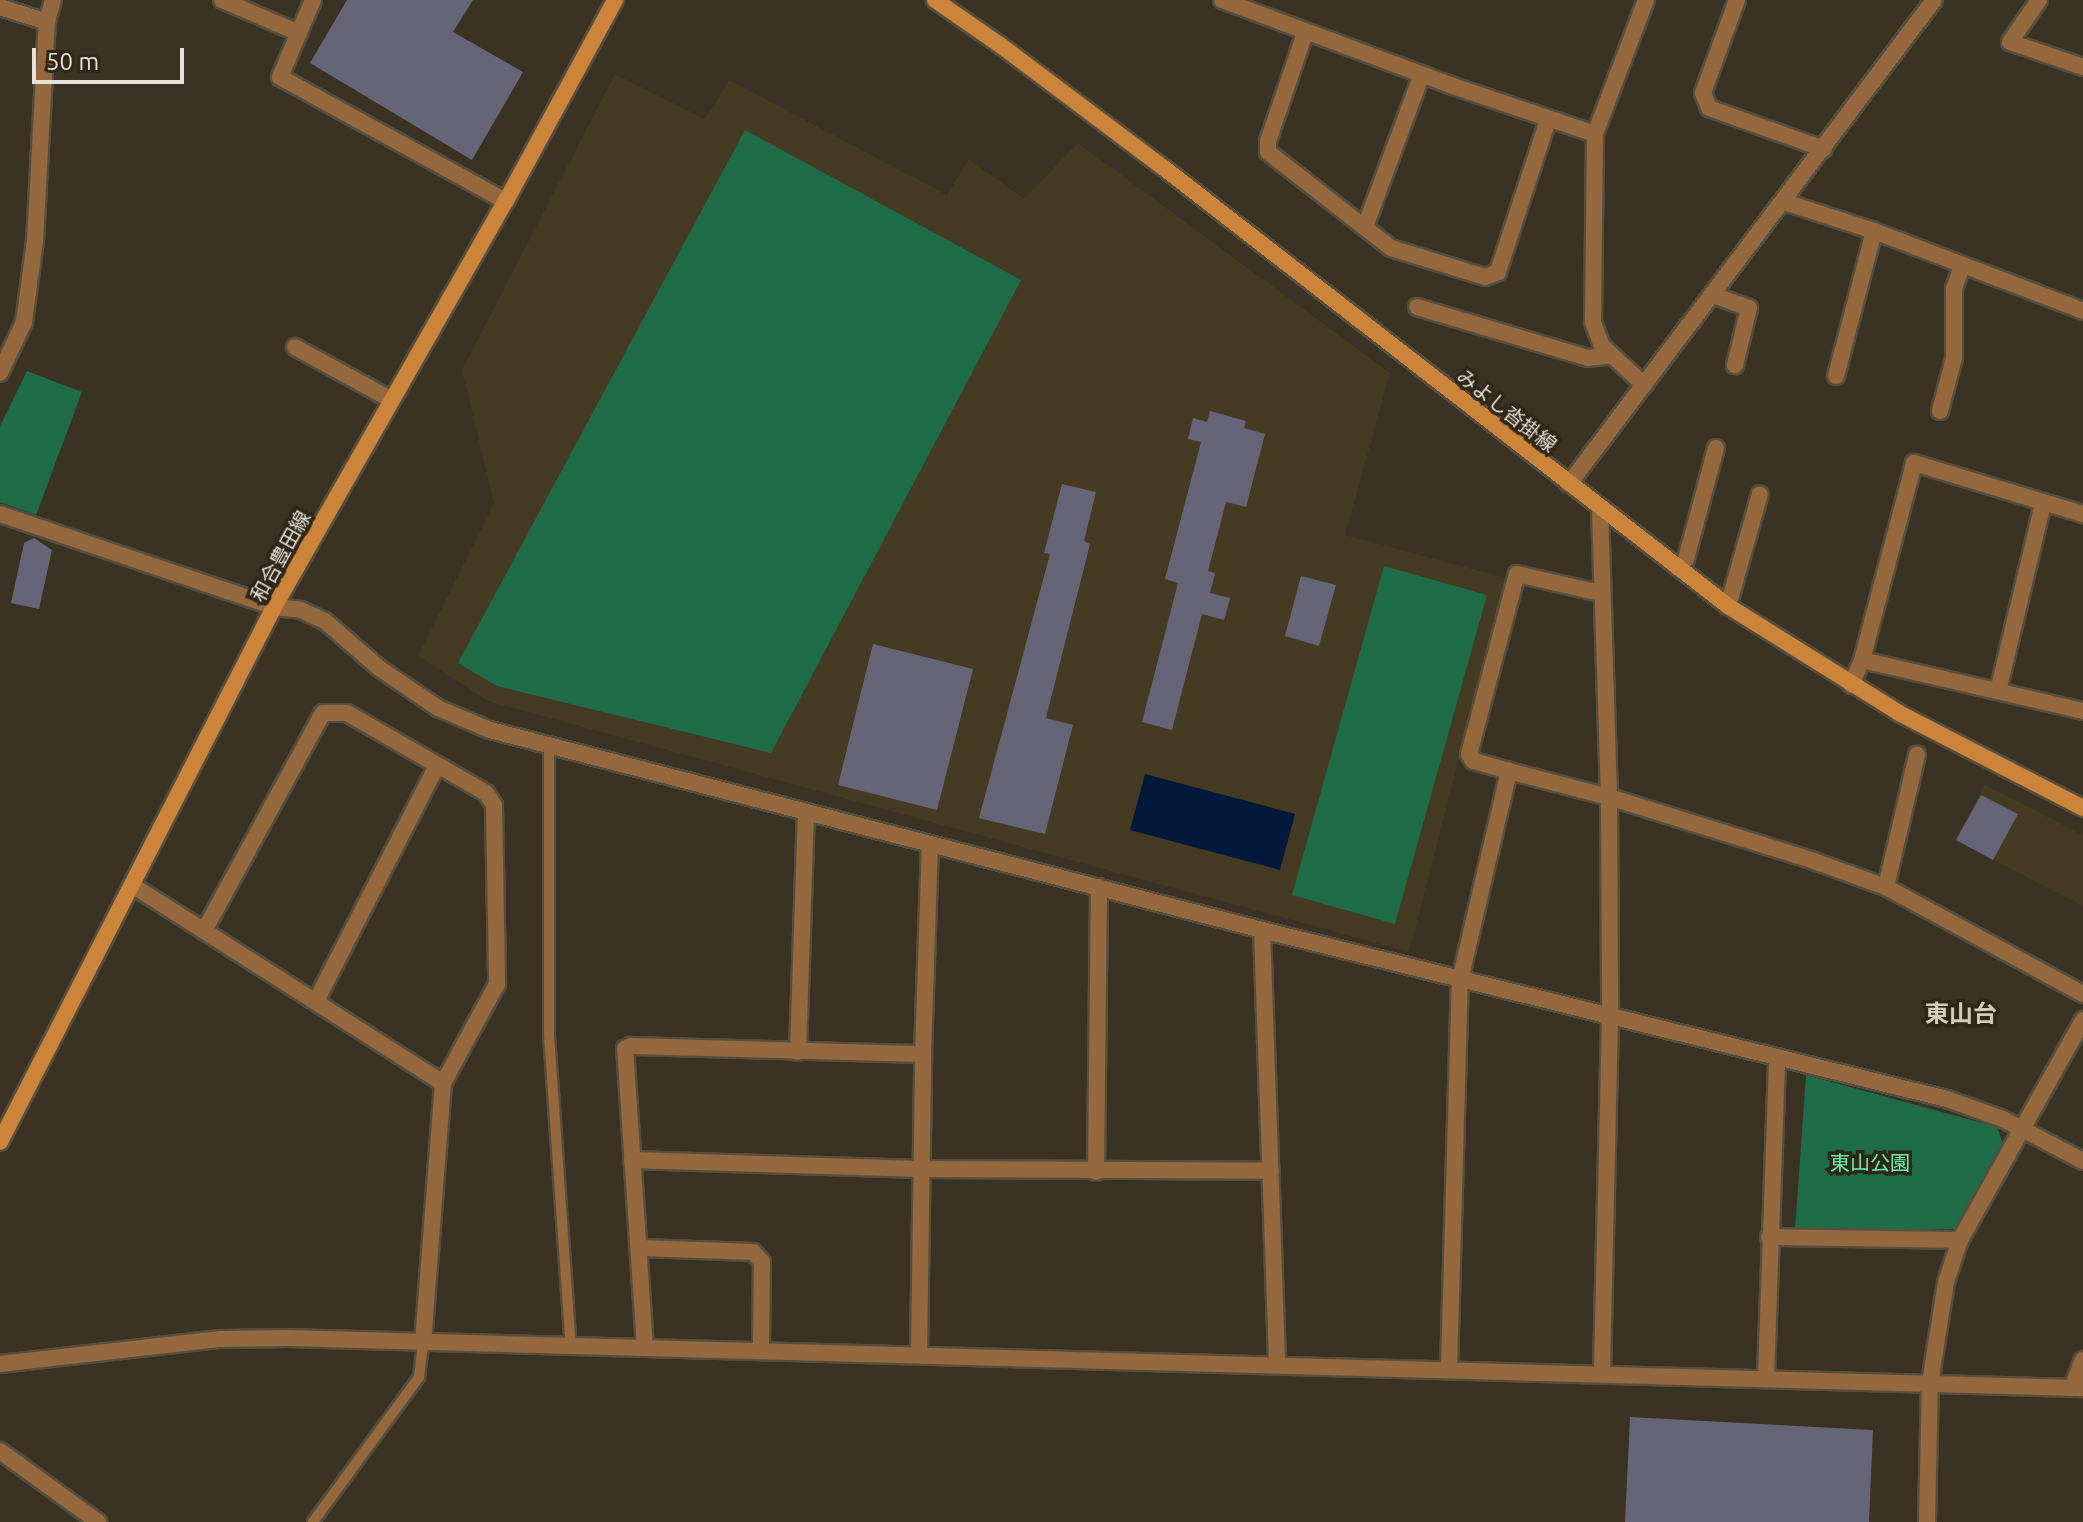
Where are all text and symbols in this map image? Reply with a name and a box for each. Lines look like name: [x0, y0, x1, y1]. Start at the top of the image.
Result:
scale bar: [36, 32, 188, 82]
text: 50 m: [46, 48, 99, 75]
street label: みよし沓掛線: [1452, 364, 1562, 456]
street label: 和合豊田線: [245, 506, 315, 606]
district label: 東山台: [1925, 1000, 1997, 1028]
park label: 東山公園: [1830, 1150, 1910, 1174]

